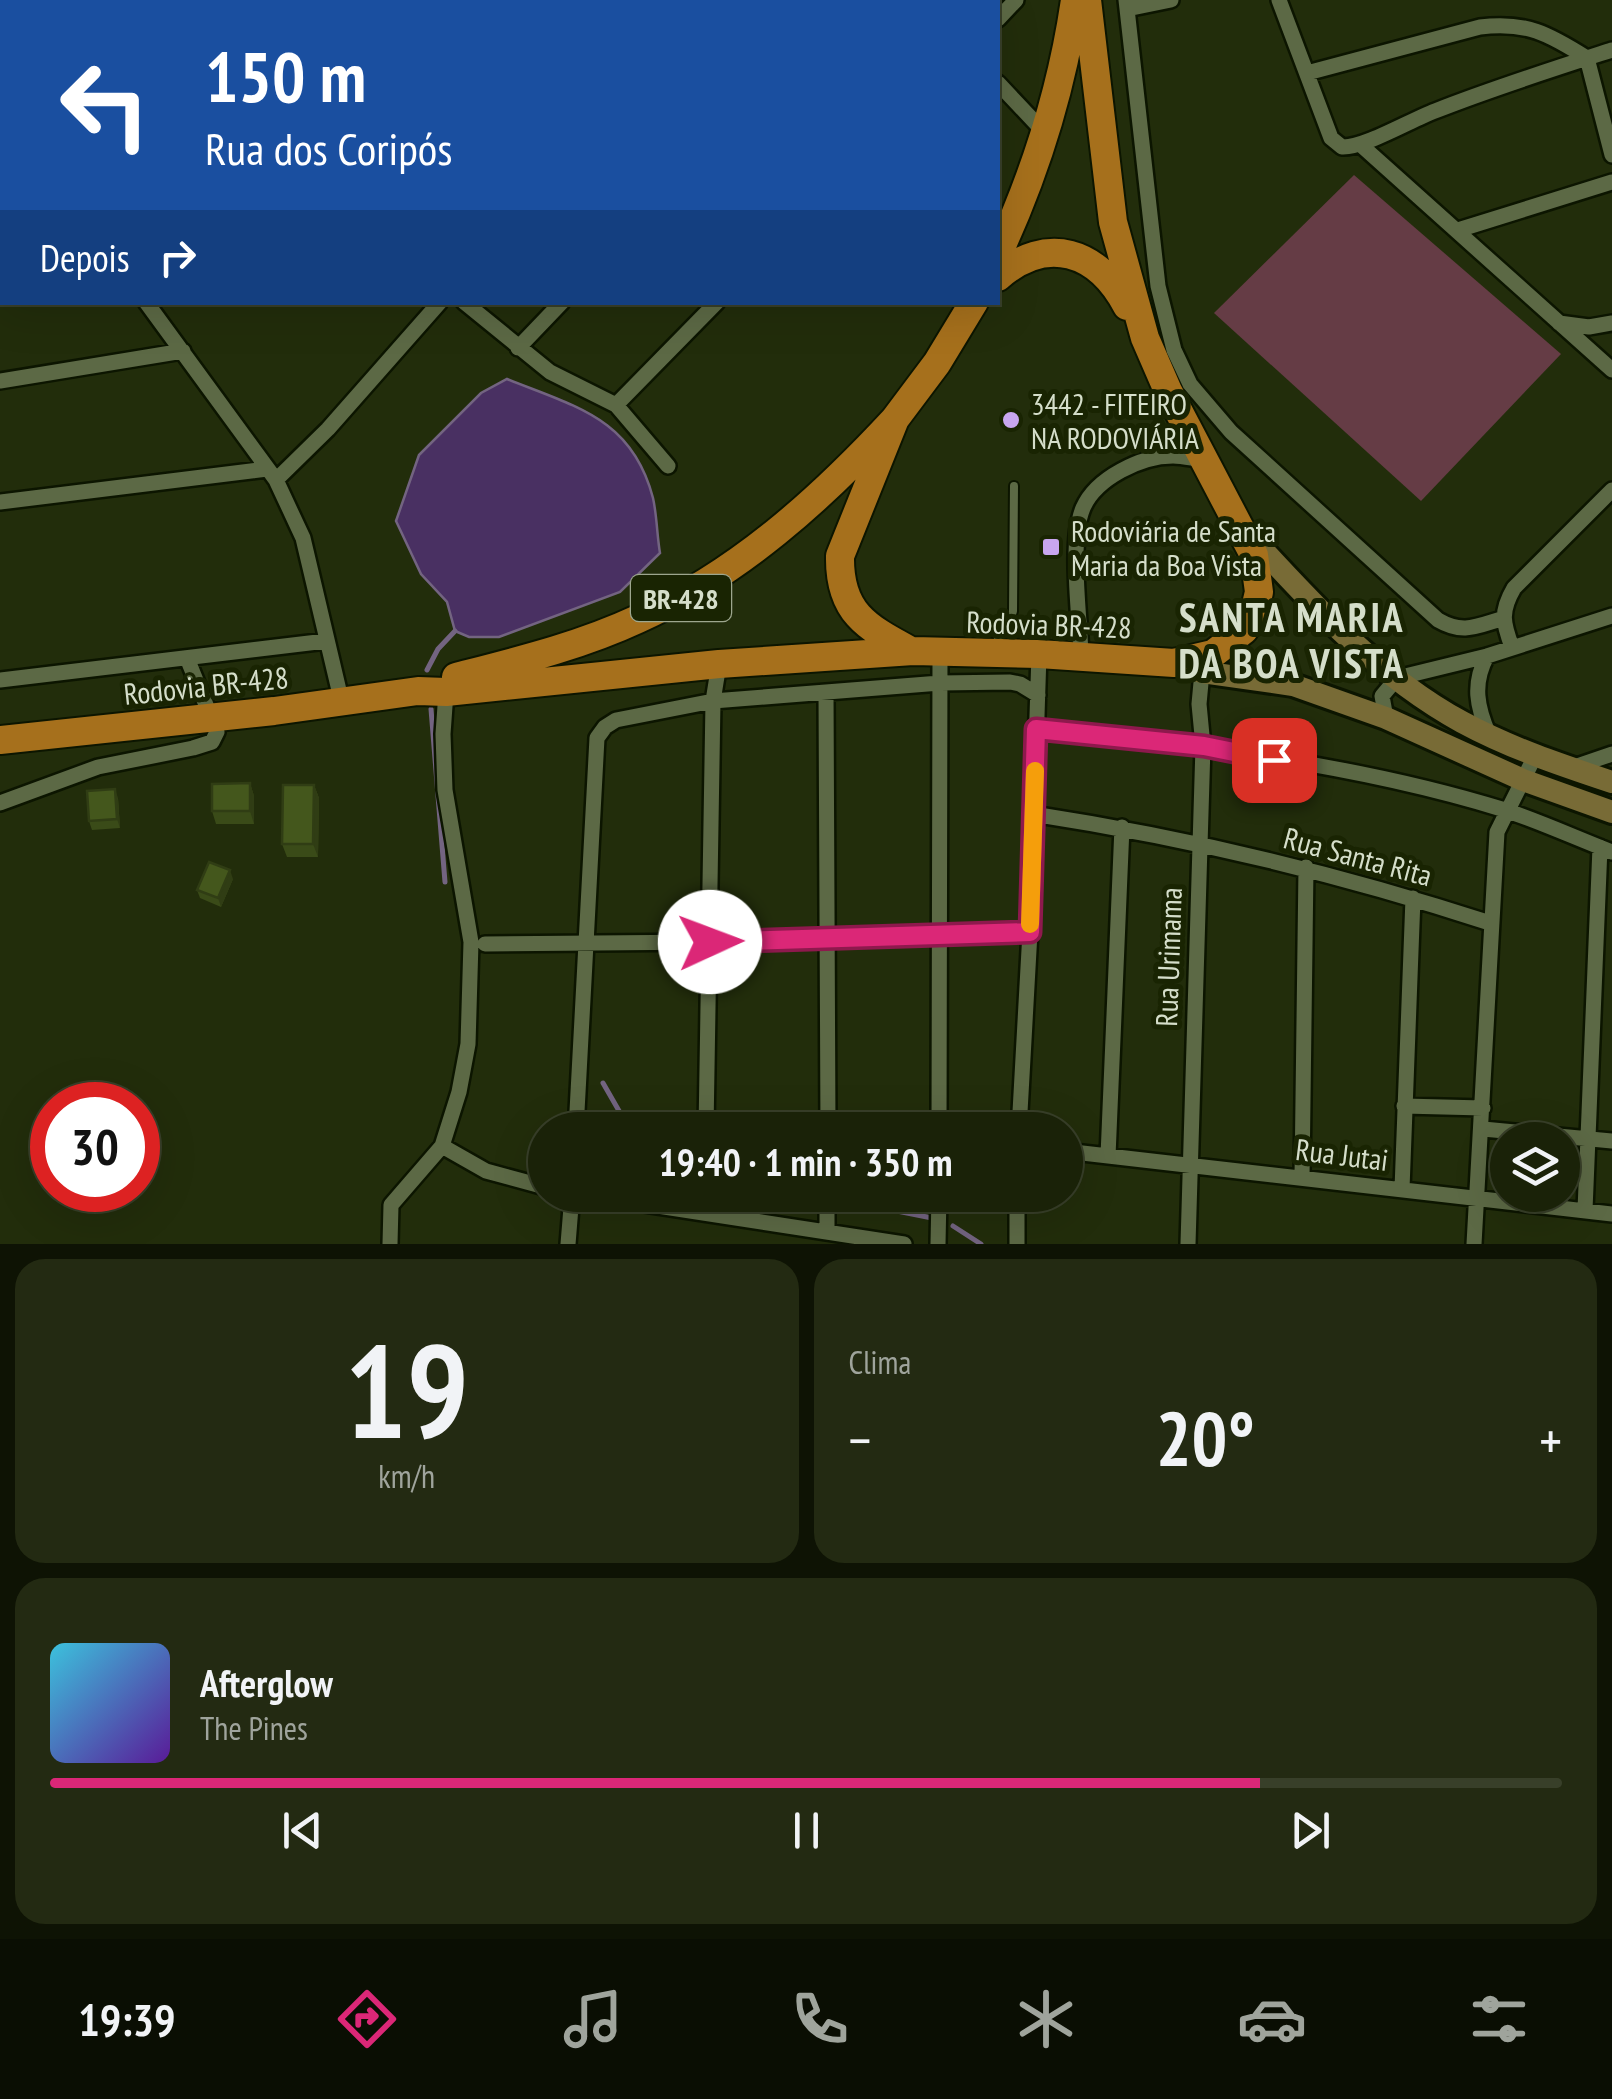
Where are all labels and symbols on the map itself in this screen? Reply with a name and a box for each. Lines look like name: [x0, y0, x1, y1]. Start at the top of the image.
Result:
place label: 3442 - FITEIRO NA RODOVIÁRIA: [1031, 384, 1200, 457]
marker: 3442 - FITEIRO NA RODOVIÁRIA: [1000, 409, 1022, 431]
place label: Rodoviária de Santa Maria da Boa Vista: [1071, 511, 1276, 584]
marker: Rodoviária de Santa Maria da Boa Vista: [1040, 536, 1062, 558]
road number: BR-428: [631, 575, 731, 621]
district label: SANTA MARIA DA BOA VISTA: [1178, 591, 1406, 689]
street label: Rodovia BR-428: [966, 602, 1132, 646]
street label: Rodovia BR-428: [122, 657, 290, 713]
pin: [1232, 718, 1317, 803]
street label: Rua Santa Rita: [1280, 818, 1436, 894]
street label: Rua Urimama: [1146, 887, 1190, 1027]
position arrow: [658, 890, 762, 994]
speed limit sign: 30: [30, 1082, 160, 1212]
street label: Rua Jutai: [1294, 1129, 1390, 1179]

